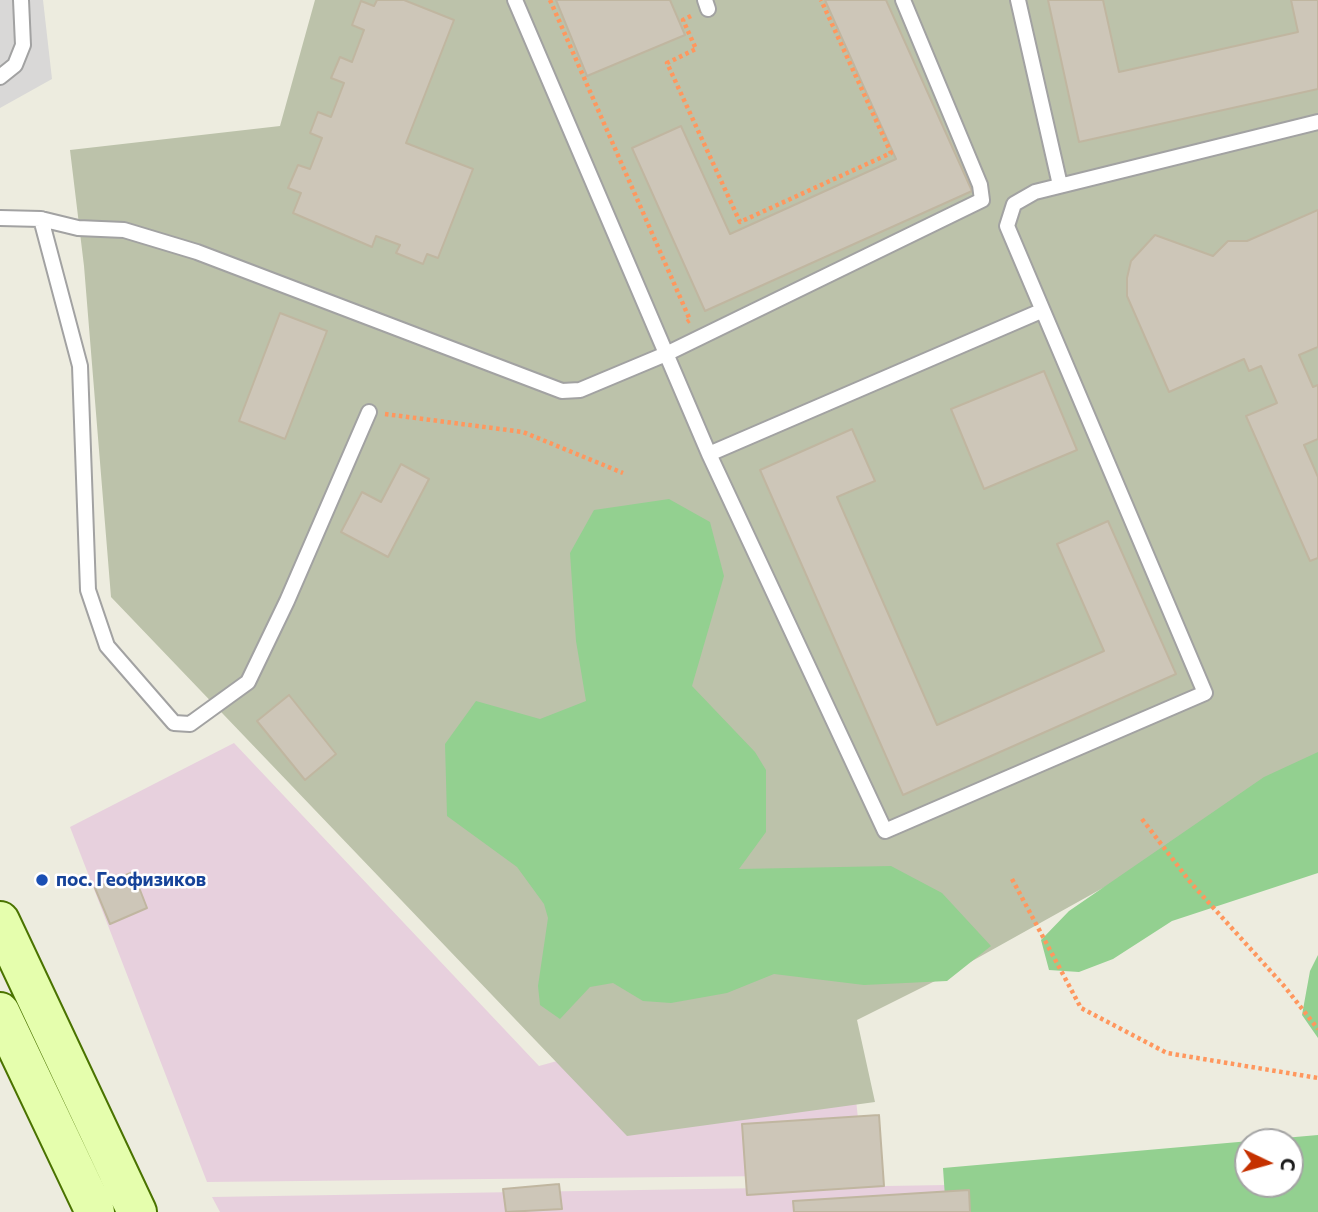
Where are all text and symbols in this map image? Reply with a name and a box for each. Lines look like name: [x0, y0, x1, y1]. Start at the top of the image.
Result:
place label: пос. Геофизиков: [56, 869, 206, 891]
marker: пос. Геофизиков: [34, 872, 50, 888]
north arrow: [1234, 1128, 1304, 1198]
text: С: [1276, 1157, 1300, 1172]

